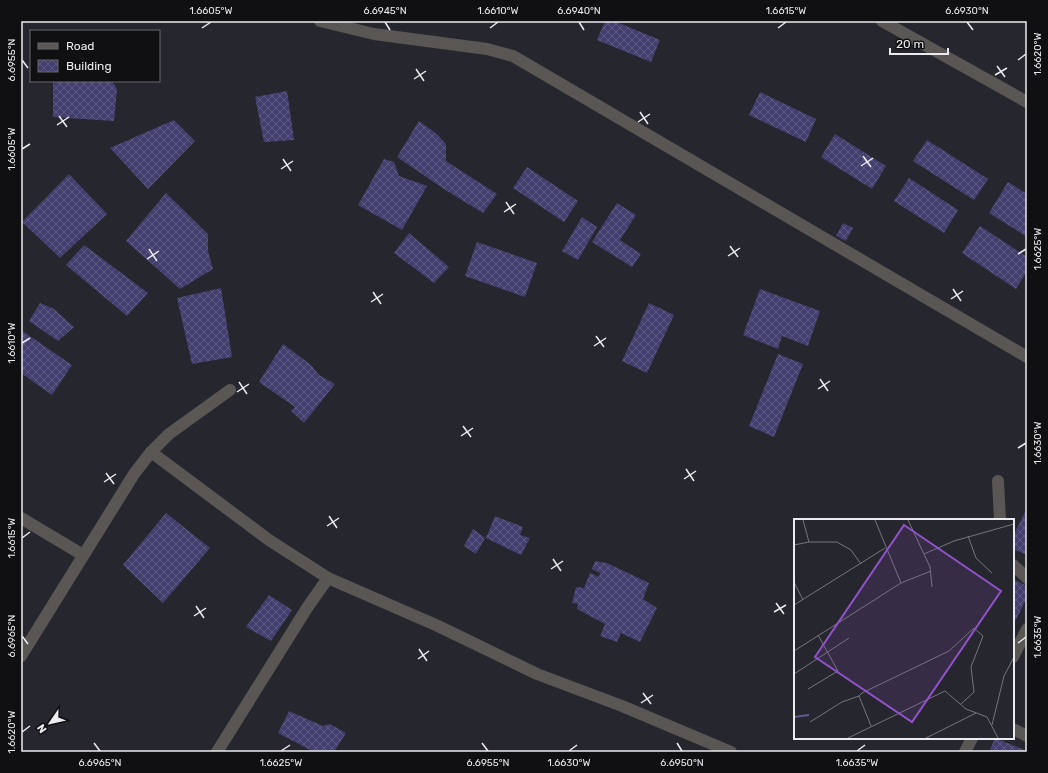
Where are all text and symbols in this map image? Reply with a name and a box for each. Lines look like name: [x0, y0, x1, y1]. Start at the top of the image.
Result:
text: 1.6605°W: [190, 5, 232, 17]
text: 6.6945°N: [363, 5, 407, 17]
text: 1.6610°W: [477, 5, 519, 17]
text: 6.6940°N: [557, 5, 601, 17]
text: 1.6615°W: [766, 5, 806, 17]
text: 6.6930°N: [945, 5, 989, 17]
legend: [30, 30, 160, 82]
scale bar: [890, 30, 948, 56]
text: 1.6620°W: [1032, 33, 1044, 75]
text: 20 m: [896, 37, 924, 51]
text: 6.6955°N: [6, 38, 18, 82]
text: Road: [66, 39, 94, 53]
text: Building: [66, 59, 112, 73]
text: 1.6605°W: [6, 128, 18, 170]
text: 1.6625°W: [1032, 228, 1044, 270]
text: 1.6610°W: [6, 322, 18, 364]
text: 1.6630°W: [1032, 422, 1044, 465]
text: 1.6615°W: [6, 518, 18, 558]
inset map: [794, 519, 1014, 739]
text: 6.6965°N: [6, 614, 18, 658]
text: 1.6635°W: [1032, 616, 1044, 658]
north arrow: [30, 703, 70, 743]
text: 1.6620°W: [6, 711, 18, 753]
text: N: [34, 721, 50, 735]
text: 6.6965°N: [78, 757, 122, 769]
text: 1.6625°W: [260, 757, 302, 769]
text: 6.6955°N: [466, 757, 510, 769]
text: 1.6630°W: [548, 757, 591, 769]
text: 6.6950°N: [660, 757, 704, 769]
text: 1.6635°W: [836, 757, 878, 769]

